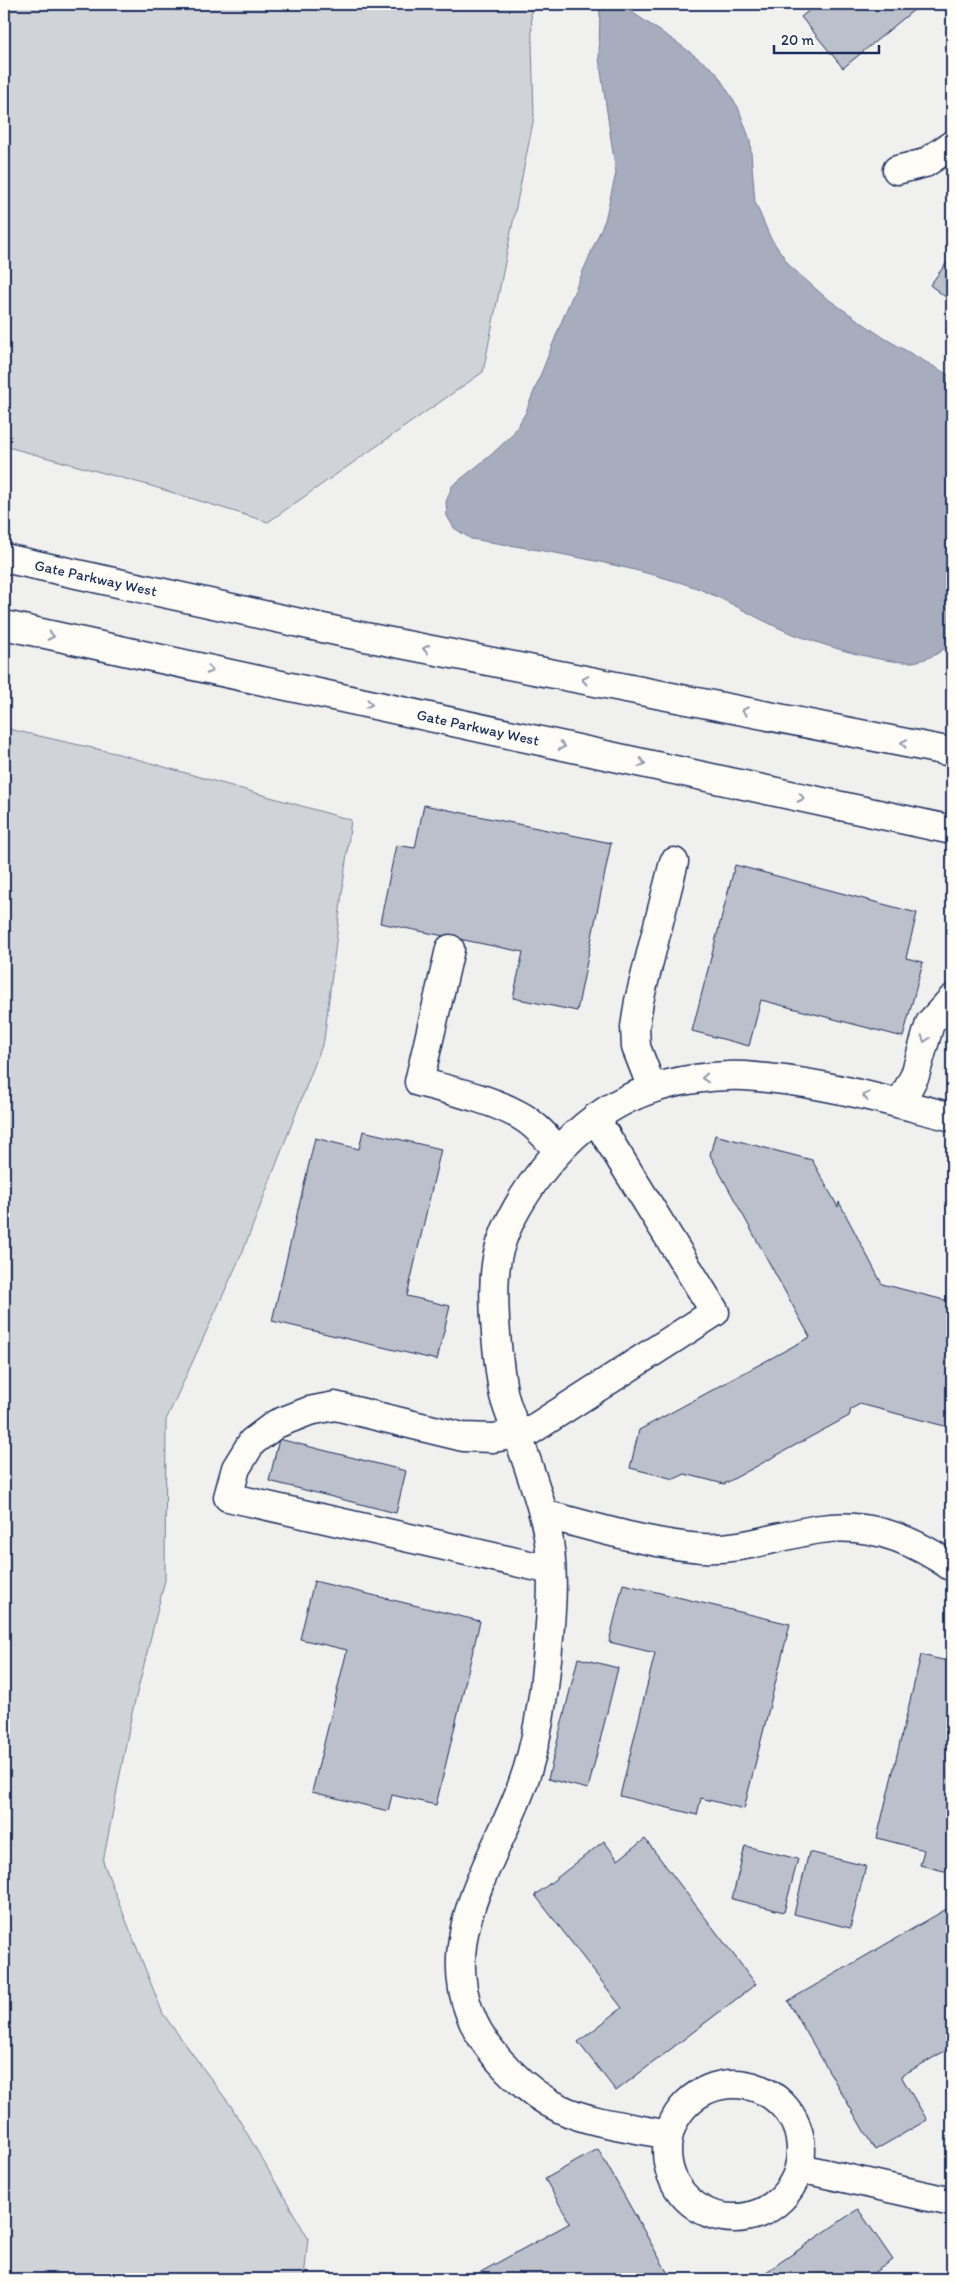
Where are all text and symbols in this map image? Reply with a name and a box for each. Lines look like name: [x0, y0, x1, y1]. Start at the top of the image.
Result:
scale bar: [774, 22, 878, 54]
text: 20 m: [781, 31, 815, 49]
street label: Gate Parkway West: [33, 556, 159, 600]
one-way arrow: [47, 630, 56, 641]
one-way arrow: [422, 644, 430, 654]
one-way arrow: [206, 664, 215, 675]
one-way arrow: [581, 675, 590, 686]
one-way arrow: [365, 699, 374, 709]
street label: Gate Parkway West: [415, 706, 541, 750]
one-way arrow: [741, 707, 749, 717]
one-way arrow: [900, 738, 909, 748]
one-way arrow: [558, 740, 567, 751]
one-way arrow: [638, 758, 646, 768]
one-way arrow: [796, 792, 805, 802]
one-way arrow: [921, 1034, 931, 1042]
one-way arrow: [701, 1072, 709, 1083]
one-way arrow: [861, 1091, 870, 1102]

